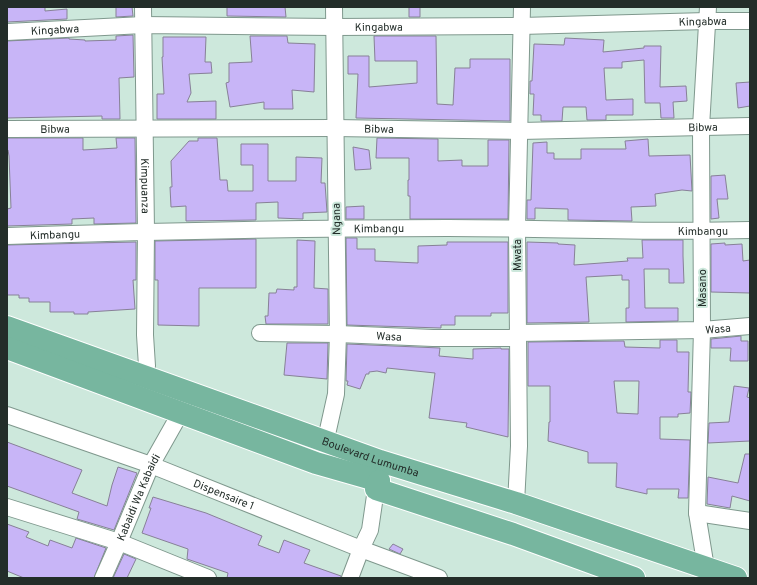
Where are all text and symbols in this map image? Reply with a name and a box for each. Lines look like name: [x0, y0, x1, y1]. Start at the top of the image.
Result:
street label: Kingabwa: [679, 15, 727, 30]
street label: Kingabwa: [355, 21, 403, 35]
street label: Kingabwa: [31, 22, 80, 39]
street label: Bibwa: [688, 121, 718, 135]
street label: Bibwa: [364, 122, 394, 137]
street label: Bibwa: [40, 123, 70, 137]
street label: Kimpuanza: [137, 158, 152, 214]
street label: Ngana: [330, 203, 344, 235]
street label: Kimbangu: [354, 222, 404, 236]
street label: Kimbangu: [678, 225, 728, 239]
street label: Kimbangu: [30, 228, 80, 243]
street label: Mwata: [511, 239, 525, 271]
street label: Masano: [696, 269, 710, 307]
street label: Wasa: [705, 322, 732, 338]
street label: Wasa: [376, 330, 402, 345]
street label: Boulevard Lumumba: [320, 435, 421, 481]
street label: Kabaidi Wa Kabaidi: [114, 452, 164, 543]
street label: Dispensaire 1: [191, 477, 256, 514]

